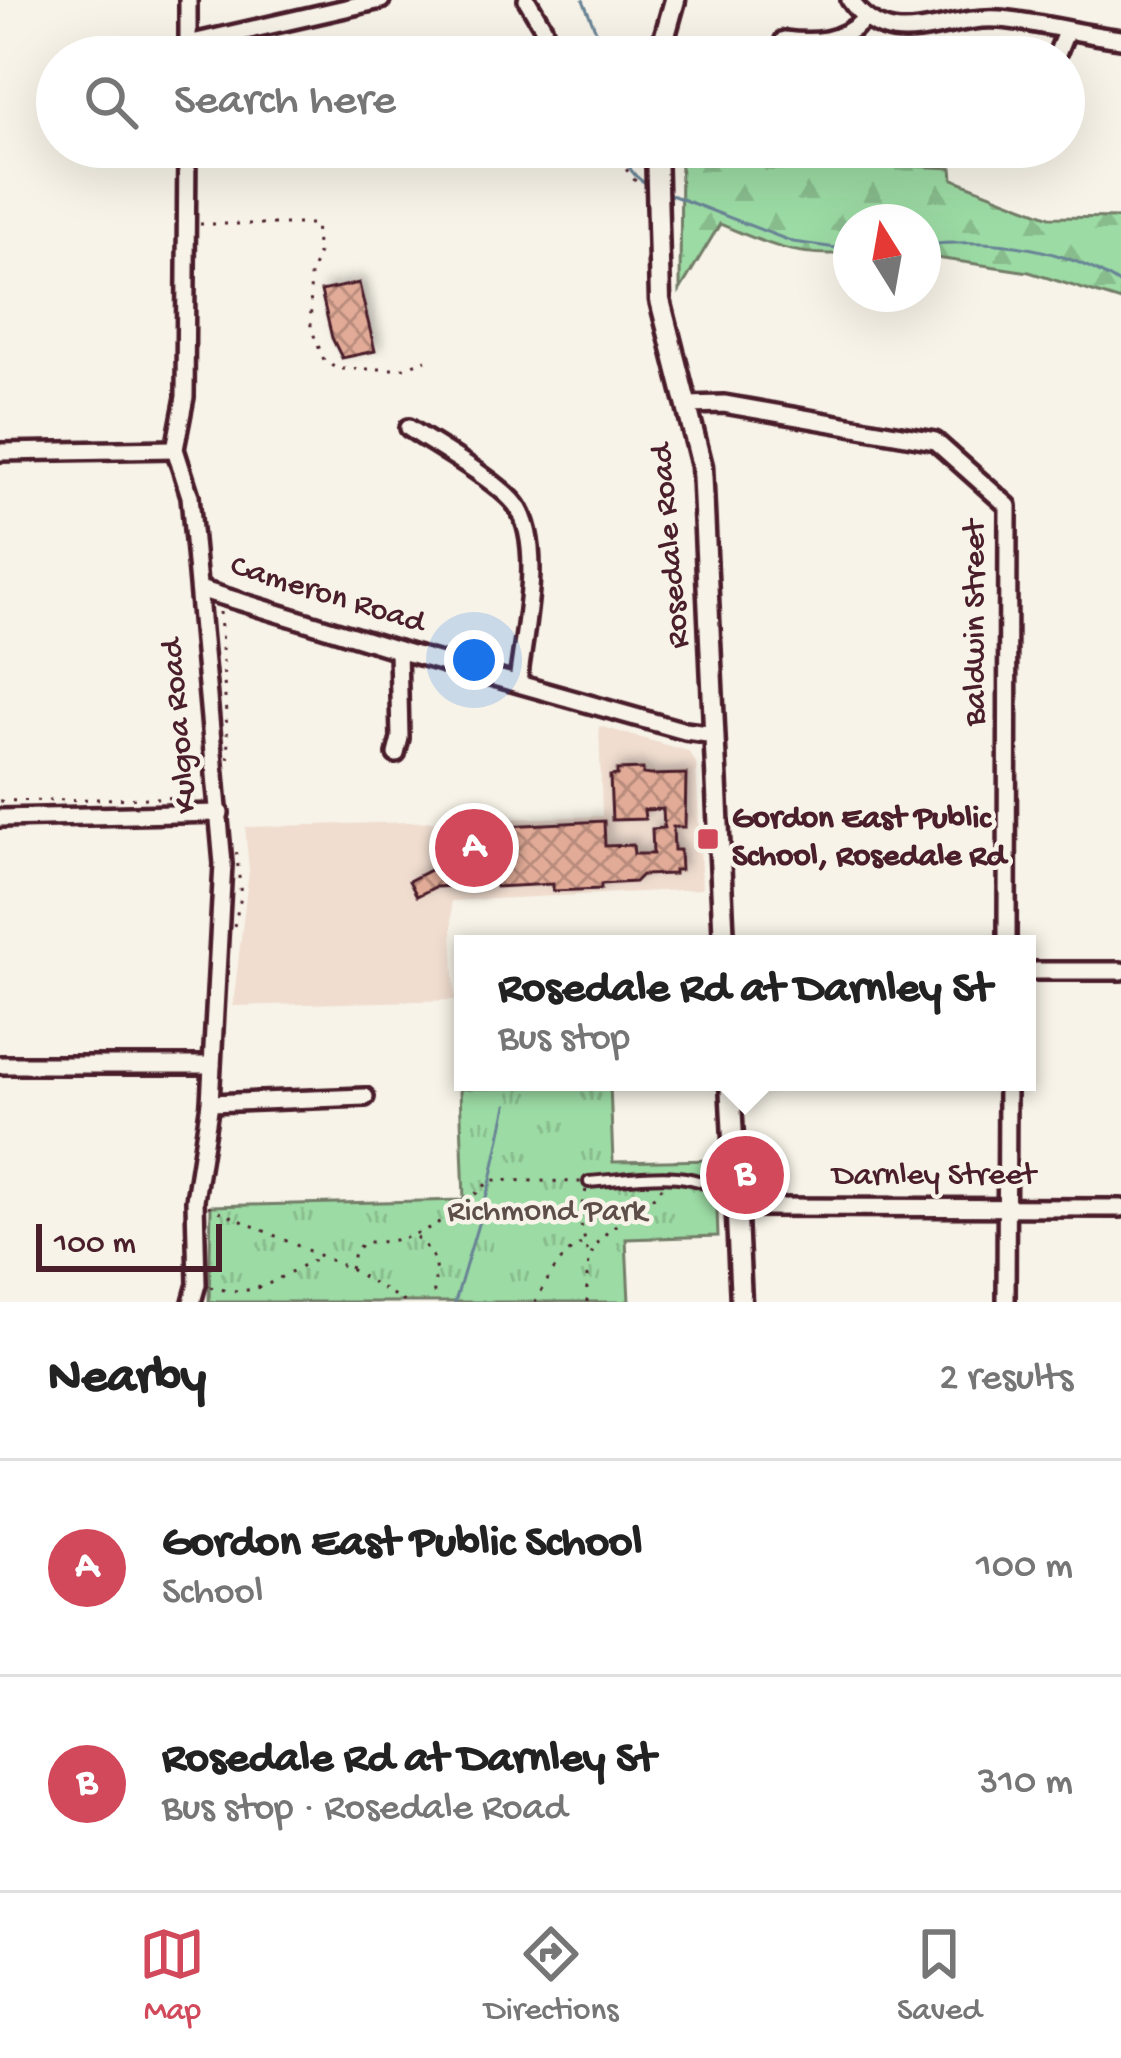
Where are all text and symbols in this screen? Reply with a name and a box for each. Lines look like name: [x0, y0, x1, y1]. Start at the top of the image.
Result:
search box: [36, 36, 1085, 168]
icon: search: [78, 69, 144, 135]
text: Search here: [174, 76, 396, 129]
north arrow: [833, 204, 941, 312]
street label: Rosedale Road: [644, 439, 700, 650]
street label: Baldwin Street: [958, 517, 996, 727]
street label: Cameron Road: [225, 548, 431, 644]
your location: [444, 630, 504, 690]
street label: Kulgoa Road: [154, 635, 208, 815]
place label: Gordon East Public School, Rosedale Rd: [732, 801, 1010, 877]
pin: A: [435, 803, 513, 893]
marker: Gordon East Public School, Rosedale Rd: [695, 826, 721, 852]
popup: [454, 935, 1036, 1091]
text: Rosedale Rd at Darnley St: [498, 964, 992, 1017]
text: Bus stop: [498, 1017, 630, 1063]
pin: B: [706, 1130, 784, 1220]
street label: Darnley Street: [830, 1158, 1038, 1196]
park label: Richmond Park: [447, 1194, 650, 1232]
scale bar: [36, 1218, 222, 1271]
text: 100 m: [54, 1226, 136, 1264]
text: Nearby: [48, 1350, 206, 1410]
text: 2 results: [939, 1357, 1073, 1403]
text: Gordon East Public School: [162, 1518, 642, 1571]
text: A: [75, 1545, 99, 1591]
text: 100 m: [976, 1545, 1073, 1591]
text: School: [162, 1571, 263, 1617]
text: Rosedale Rd at Darnley St: [162, 1734, 655, 1787]
text: B: [77, 1761, 97, 1807]
text: 310 m: [978, 1761, 1073, 1807]
text: Bus stop · Rosedale Road: [162, 1787, 567, 1833]
tab: Map: [139, 1921, 205, 2031]
tab: Directions: [484, 1921, 618, 2031]
tab: Saved: [897, 1921, 982, 2031]

